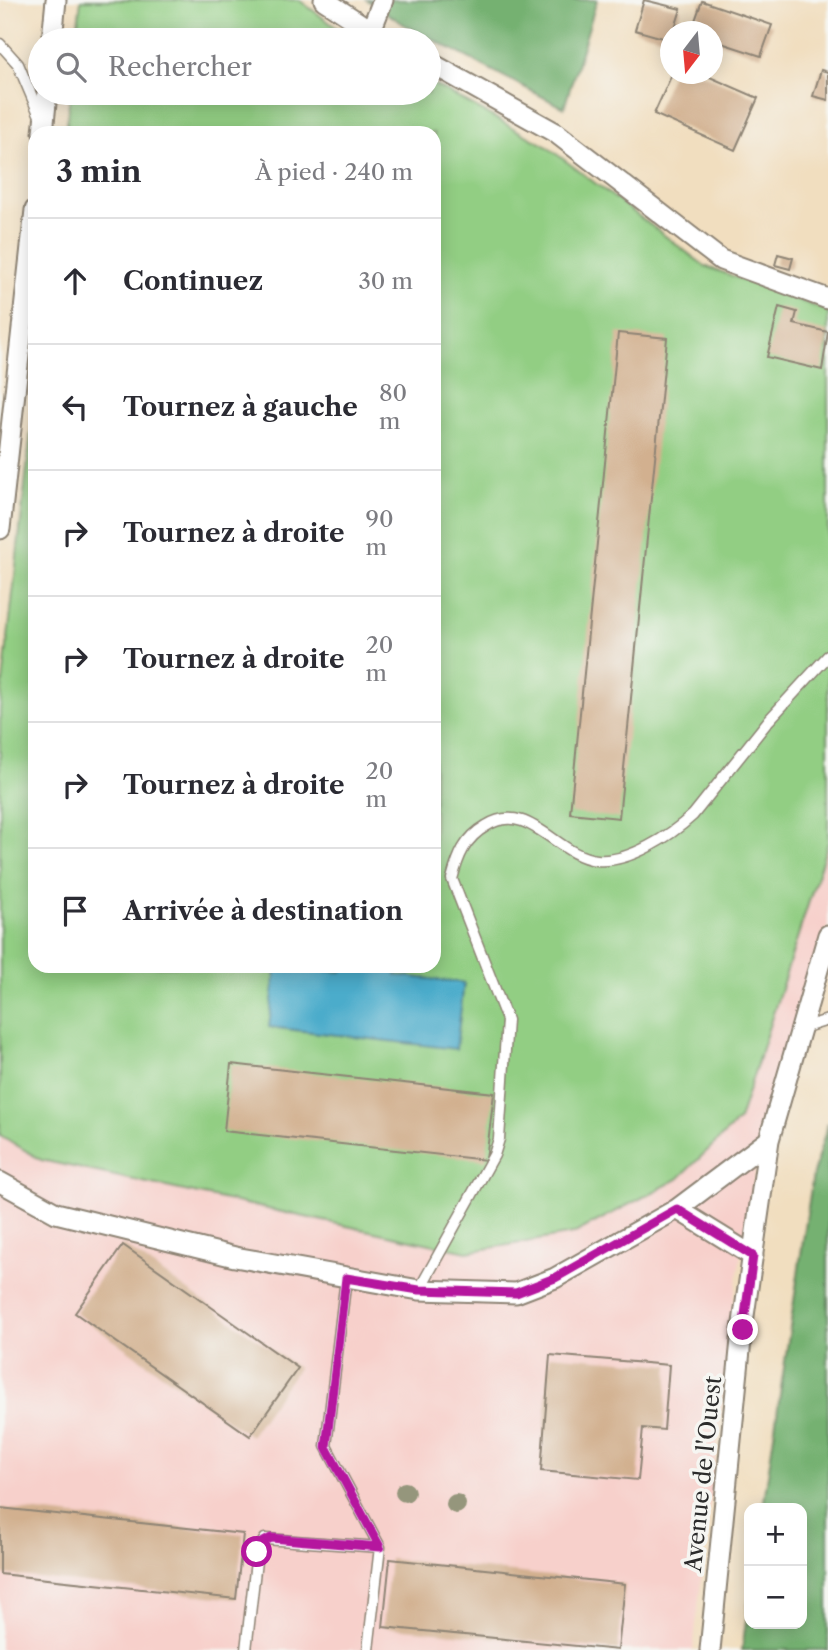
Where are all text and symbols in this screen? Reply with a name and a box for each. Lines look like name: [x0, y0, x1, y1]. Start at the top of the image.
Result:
north arrow: [660, 21, 723, 84]
search box: [28, 28, 441, 105]
icon: search: [52, 48, 90, 86]
text: Rechercher: [108, 51, 252, 83]
text: 3 min: [56, 153, 142, 190]
text: À pied · 240 m: [255, 158, 413, 186]
icon: ahead: [56, 262, 94, 300]
text: Continuez: [123, 265, 263, 297]
text: 30 m: [358, 267, 413, 295]
text: 80 m: [379, 379, 407, 435]
icon: left: [56, 388, 94, 426]
text: Tournez à gauche: [123, 391, 358, 423]
text: 90 m: [366, 505, 394, 561]
icon: right: [56, 514, 94, 552]
text: Tournez à droite: [123, 517, 345, 549]
text: 20 m: [366, 631, 393, 687]
icon: right: [56, 640, 94, 678]
text: Tournez à droite: [123, 643, 345, 675]
text: 20 m: [366, 757, 393, 813]
icon: right: [56, 766, 94, 804]
text: Tournez à droite: [123, 769, 345, 801]
icon: arrive: [56, 892, 94, 930]
text: Arrivée à destination: [123, 895, 403, 927]
route end: [727, 1314, 758, 1345]
street label: Avenue de l'Ouest: [679, 1375, 727, 1574]
map controls: [744, 1503, 807, 1629]
button: +: [744, 1503, 807, 1566]
route start: [241, 1536, 272, 1567]
button: −: [744, 1566, 807, 1629]

